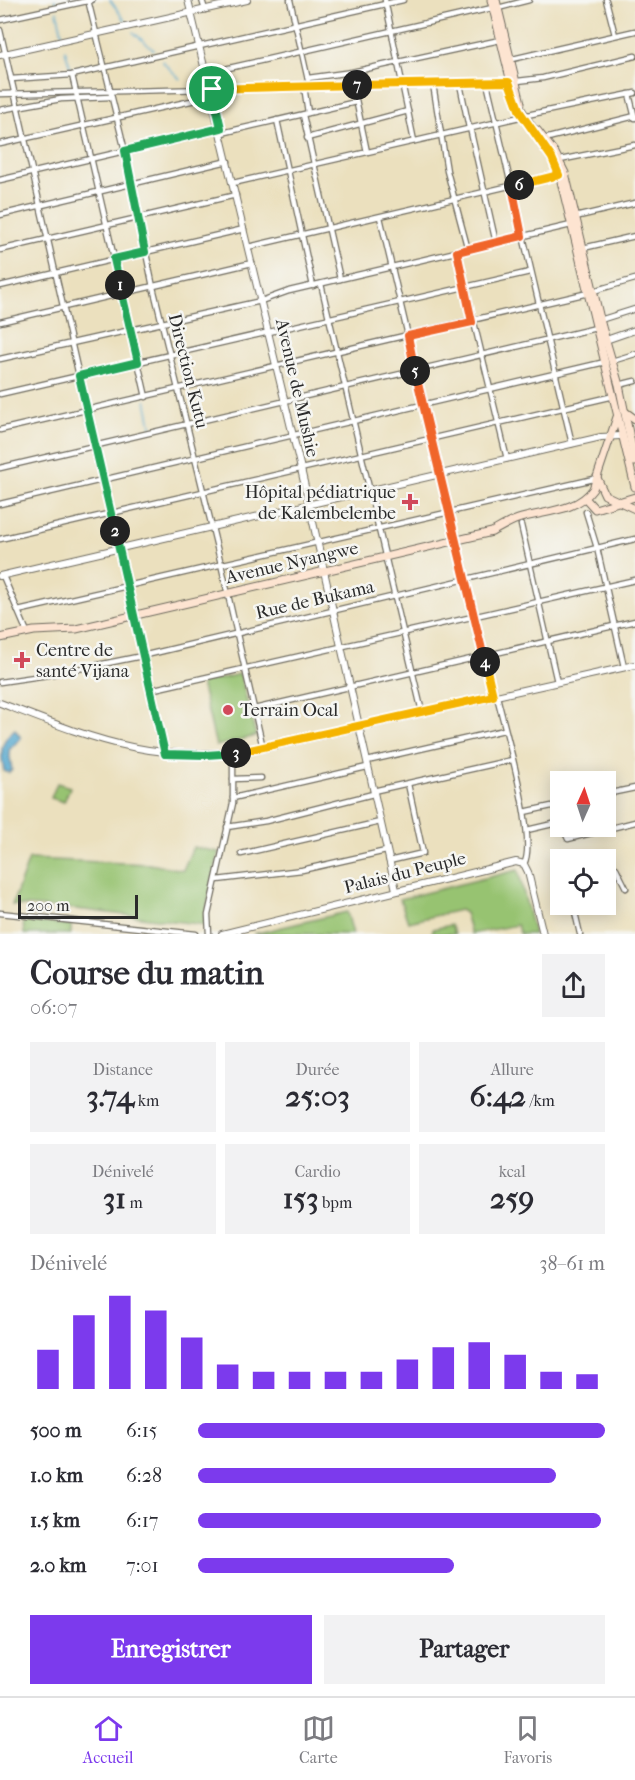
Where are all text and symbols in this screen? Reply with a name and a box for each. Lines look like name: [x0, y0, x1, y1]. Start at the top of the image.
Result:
pin: [186, 63, 237, 114]
pin: 7: [342, 70, 372, 100]
icon: arrive: [195, 72, 228, 105]
text: 7: [353, 75, 361, 94]
pin: 6: [504, 170, 534, 200]
text: 6: [515, 175, 523, 194]
pin: 1: [105, 270, 135, 300]
text: 1: [117, 275, 123, 294]
street label: Direction Kutu: [164, 311, 212, 431]
street label: Avenue de Mushie: [271, 316, 323, 460]
pin: 5: [400, 356, 430, 386]
text: 5: [412, 361, 418, 380]
place label: Hôpital pédiatrique de Kalembelembe: [245, 482, 396, 524]
marker: Hôpital pédiatrique de Kalembelembe: [401, 493, 419, 511]
pin: 2: [100, 516, 130, 546]
text: 2: [111, 521, 119, 540]
street label: Avenue Nyangwe: [223, 538, 360, 589]
street label: Rue de Bukama: [254, 576, 377, 624]
place label: Centre de santé Vijana: [36, 640, 130, 682]
pin: 4: [470, 647, 500, 677]
marker: Centre de santé Vijana: [13, 651, 31, 669]
text: 4: [480, 652, 490, 671]
place label: Terrain Ocal: [240, 700, 338, 721]
marker: Terrain Ocal: [221, 703, 235, 717]
pin: 3: [221, 738, 251, 768]
text: 3: [233, 743, 239, 762]
north arrow: [550, 771, 616, 837]
map controls: [550, 771, 616, 915]
street label: Palais du Peuple: [342, 848, 468, 898]
button: locate: [550, 849, 616, 915]
scale bar: [18, 892, 138, 920]
text: 200 m: [27, 896, 70, 915]
text: Course du matin: [30, 954, 264, 993]
button: share: [542, 954, 605, 1017]
text: 06:07: [30, 996, 77, 1019]
text: Distance: [93, 1060, 153, 1079]
text: Durée: [296, 1060, 339, 1079]
text: Allure: [491, 1060, 534, 1079]
text: 3.74: [86, 1079, 134, 1114]
text: 25:03: [285, 1079, 350, 1114]
text: 6:42: [469, 1079, 526, 1114]
text: km: [134, 1091, 159, 1110]
text: /km: [526, 1091, 555, 1110]
text: Dénivelé: [92, 1162, 154, 1181]
text: Cardio: [294, 1162, 341, 1181]
text: kcal: [499, 1162, 526, 1181]
text: 31: [103, 1181, 126, 1216]
text: 153: [283, 1181, 319, 1216]
text: 259: [490, 1181, 534, 1216]
text: m: [126, 1193, 143, 1212]
text: bpm: [319, 1193, 352, 1212]
text: Dénivelé: [30, 1252, 107, 1275]
text: 38–61 m: [539, 1252, 605, 1275]
text: 500 m: [30, 1419, 82, 1442]
text: 6:15: [126, 1419, 157, 1442]
text: 1.0 km: [30, 1464, 83, 1487]
text: 6:28: [126, 1464, 162, 1487]
text: 1.5 km: [30, 1509, 80, 1532]
text: 6:17: [126, 1509, 158, 1532]
text: 2.0 km: [30, 1554, 86, 1577]
text: 7:01: [126, 1554, 159, 1577]
button: Enregistrer: [30, 1615, 312, 1684]
button: Partager: [324, 1615, 605, 1684]
tab: Accueil: [83, 1712, 133, 1767]
tab: Carte: [299, 1712, 338, 1767]
tab: Favoris: [503, 1712, 552, 1767]

